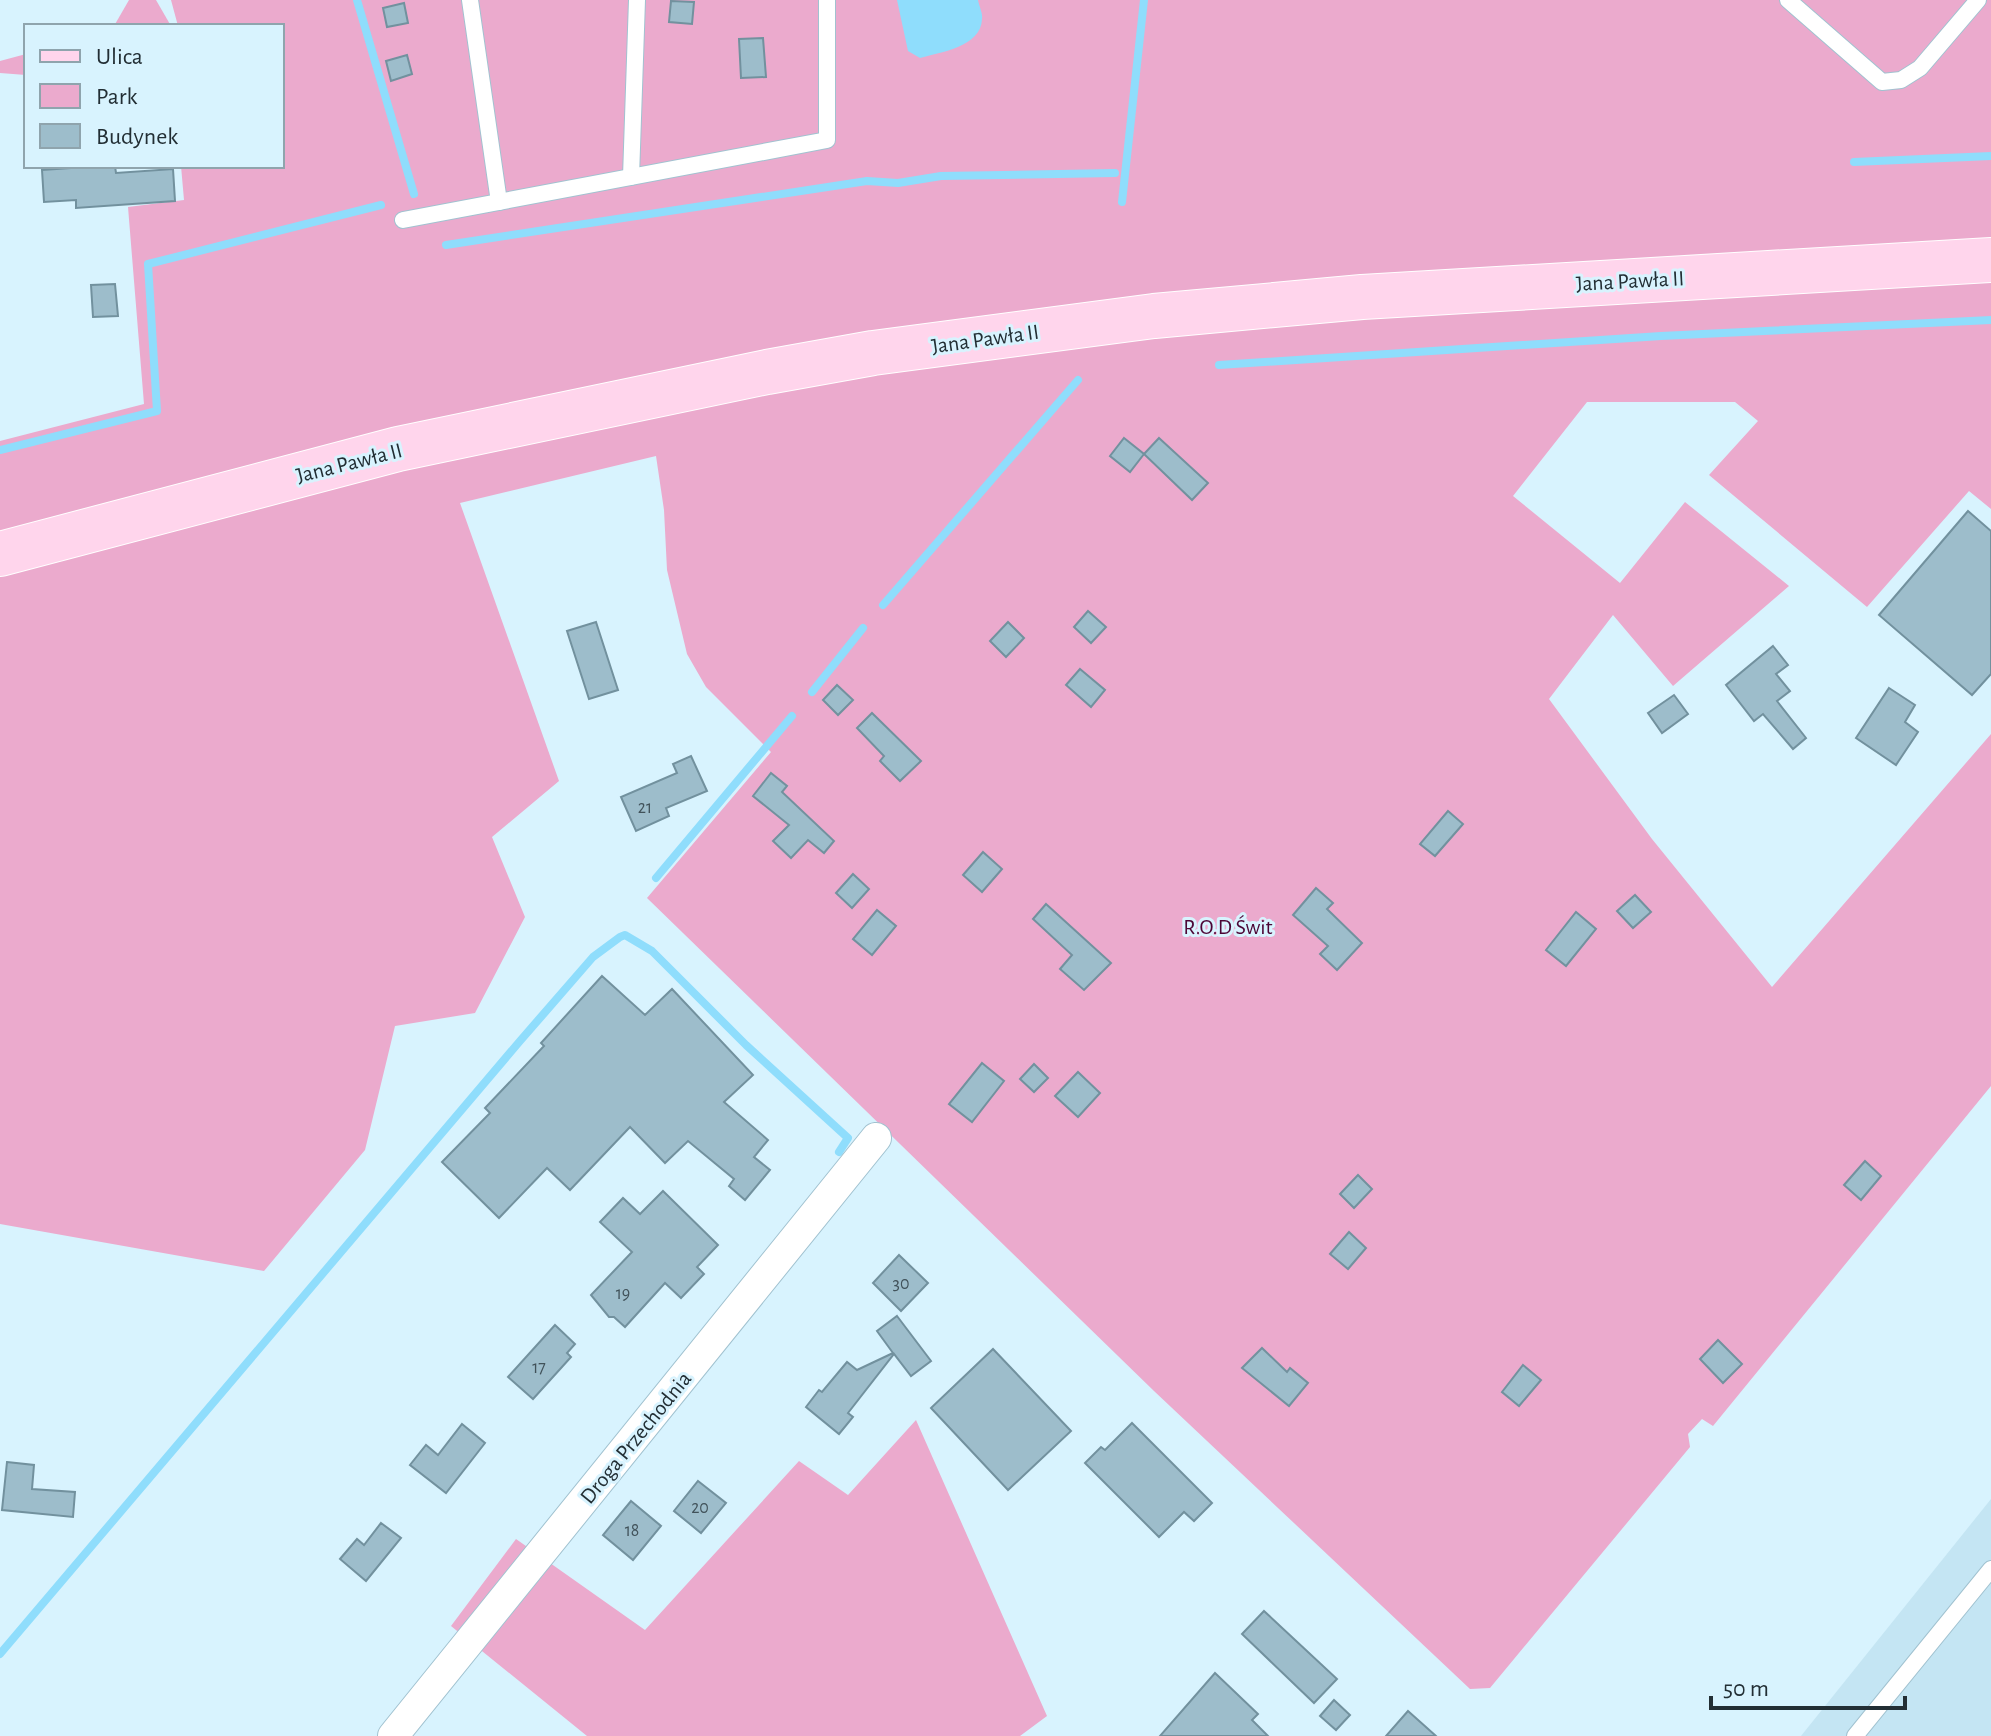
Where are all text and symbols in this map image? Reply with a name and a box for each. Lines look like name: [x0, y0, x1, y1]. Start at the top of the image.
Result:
legend: [24, 24, 284, 168]
text: Ulica: [96, 45, 143, 69]
text: Park: [96, 85, 137, 109]
text: Budynek: [96, 125, 178, 149]
street label: Jana Pawła II: [1575, 267, 1685, 295]
street label: Jana Pawła II: [930, 321, 1040, 357]
street label: Jana Pawła II: [294, 439, 404, 487]
house number: 21: [638, 799, 652, 817]
park label: R.O.D Świt: [1183, 914, 1273, 938]
house number: 30: [893, 1275, 909, 1293]
house number: 19: [616, 1285, 630, 1303]
house number: 17: [532, 1359, 546, 1377]
street label: Droga Przechodnia: [576, 1368, 695, 1508]
house number: 20: [691, 1499, 709, 1517]
house number: 18: [625, 1522, 639, 1540]
scale bar: [1711, 1660, 1905, 1710]
text: 50 m: [1723, 1677, 1769, 1701]

